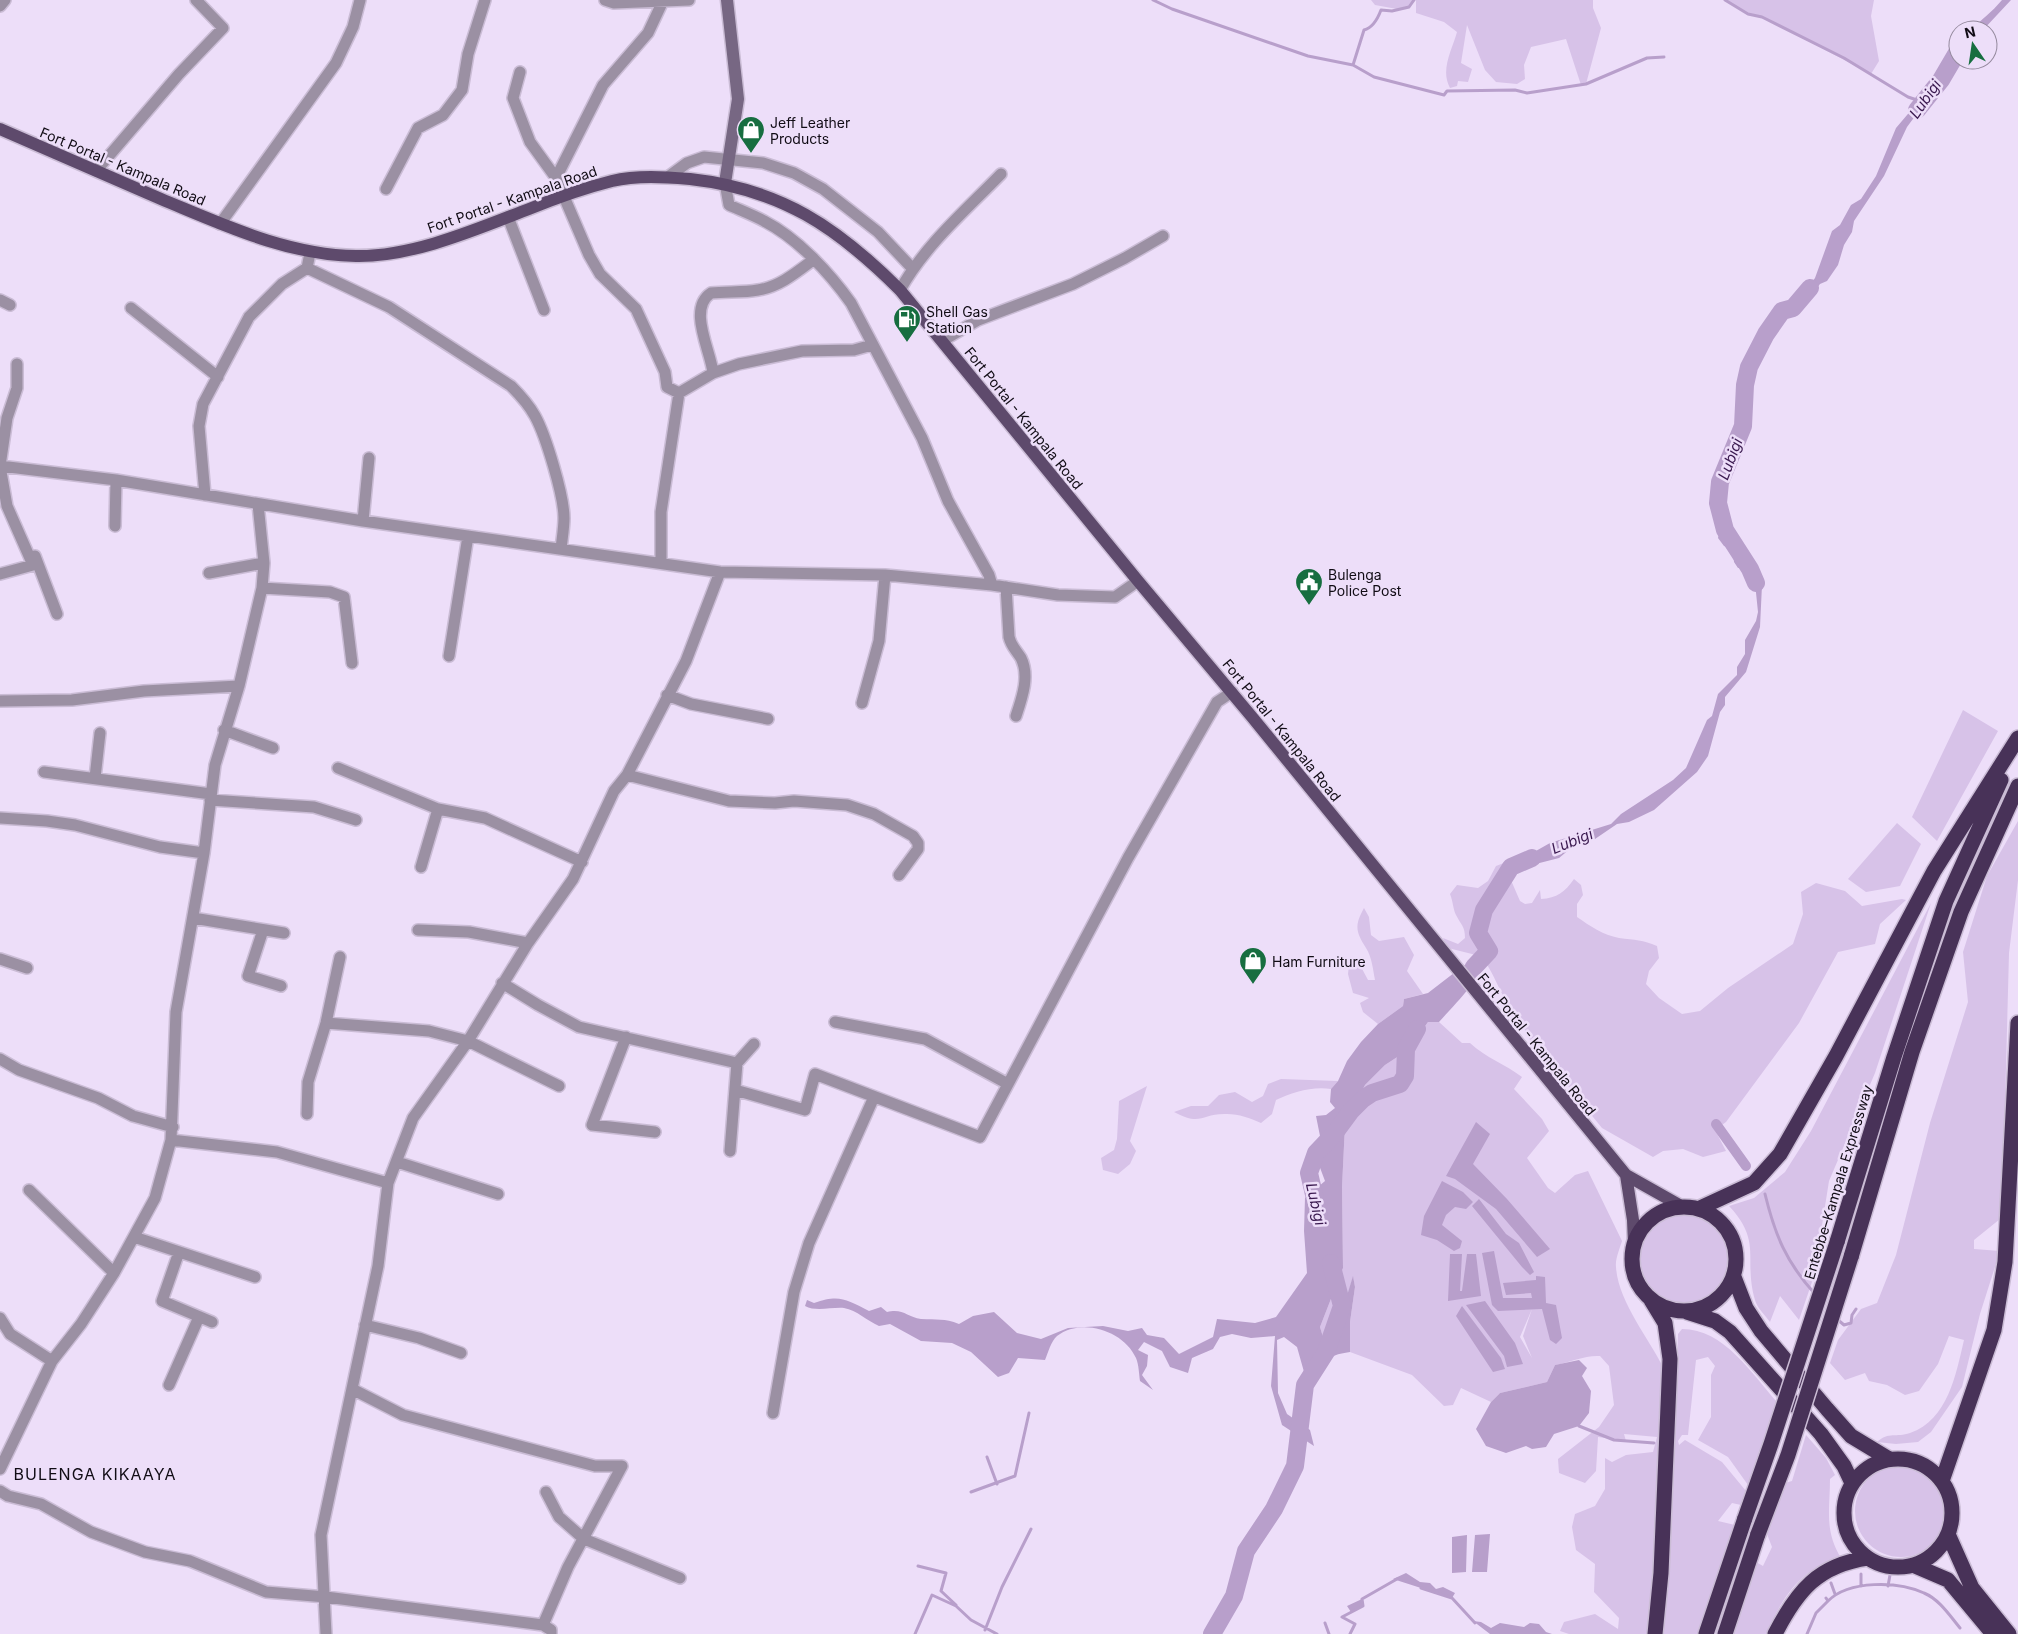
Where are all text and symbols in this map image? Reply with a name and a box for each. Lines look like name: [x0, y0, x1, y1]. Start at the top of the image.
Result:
north arrow: [1948, 20, 1998, 70]
text: N: [1963, 22, 1977, 41]
water label: Lubigi: [1905, 76, 1945, 122]
place label: Jeff Leather Products: [770, 114, 850, 147]
shop icon: Jeff Leather Products: [736, 115, 766, 154]
street label: Fort Portal - Kampala Road: [38, 123, 208, 209]
street label: Fort Portal - Kampala Road: [425, 162, 599, 236]
place label: Shell Gas Station: [926, 303, 988, 336]
fuel station icon: Shell Gas Station: [892, 304, 922, 343]
street label: Fort Portal - Kampala Road: [961, 343, 1087, 493]
water label: Lubigi: [1713, 435, 1747, 482]
place label: Bulenga Police Post: [1328, 566, 1402, 599]
public building icon: Bulenga Police Post: [1294, 567, 1324, 606]
street label: Fort Portal - Kampala Road: [1219, 655, 1345, 805]
water label: Lubigi: [1548, 824, 1596, 858]
shop icon: Ham Furniture: [1238, 946, 1268, 985]
place label: Ham Furniture: [1272, 953, 1366, 970]
street label: Fort Portal - Kampala Road: [1474, 969, 1600, 1119]
street label: Entebbe–Kampala Expressway: [1800, 1083, 1876, 1281]
water label: Lubigi: [1302, 1181, 1330, 1227]
district label: BULENGA KIKAAYA: [14, 1464, 176, 1484]

